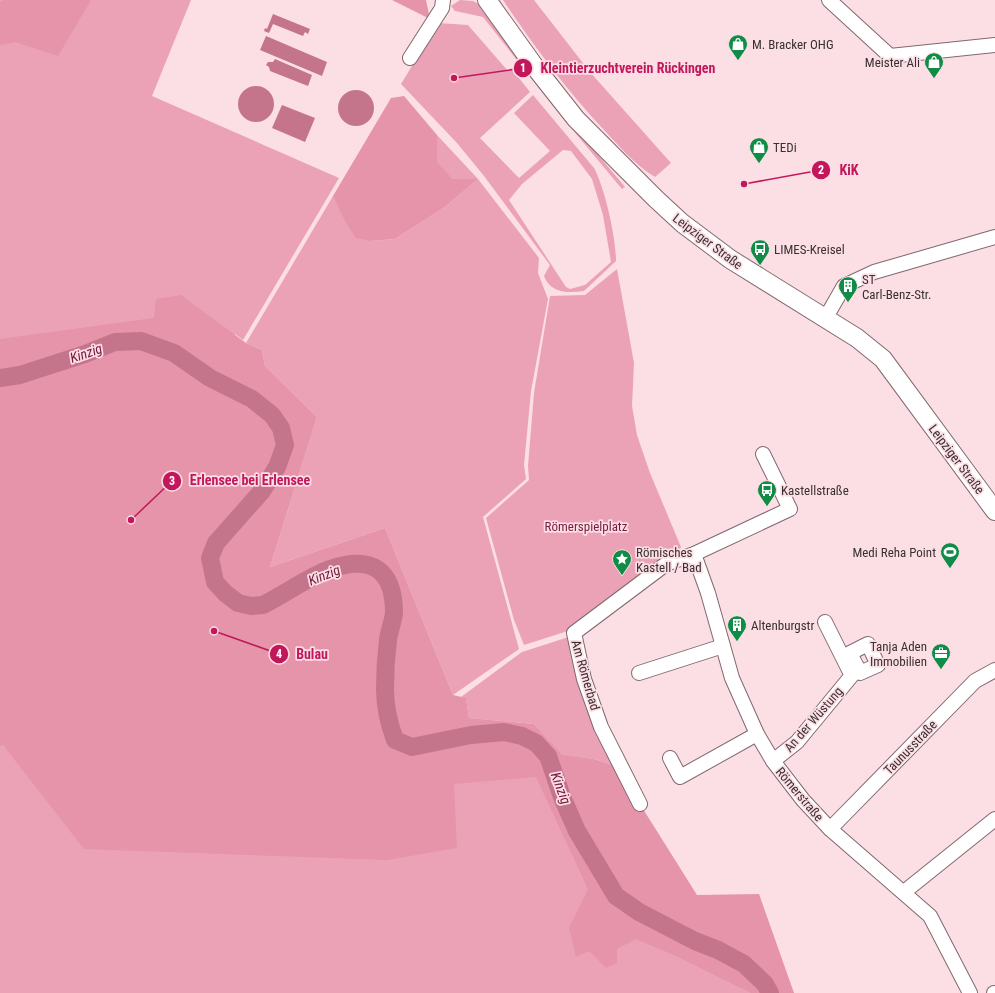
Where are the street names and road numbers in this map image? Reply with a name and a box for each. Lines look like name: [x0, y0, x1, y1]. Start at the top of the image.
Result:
street label: Leipziger Straße: [670, 210, 745, 272]
street label: Leipziger Straße: [926, 422, 988, 497]
street label: Am Römerbad: [568, 638, 603, 712]
street label: An der Wüstung: [781, 684, 846, 755]
street label: Taunusstraße: [881, 717, 940, 778]
street label: Römerstraße: [773, 764, 827, 824]

